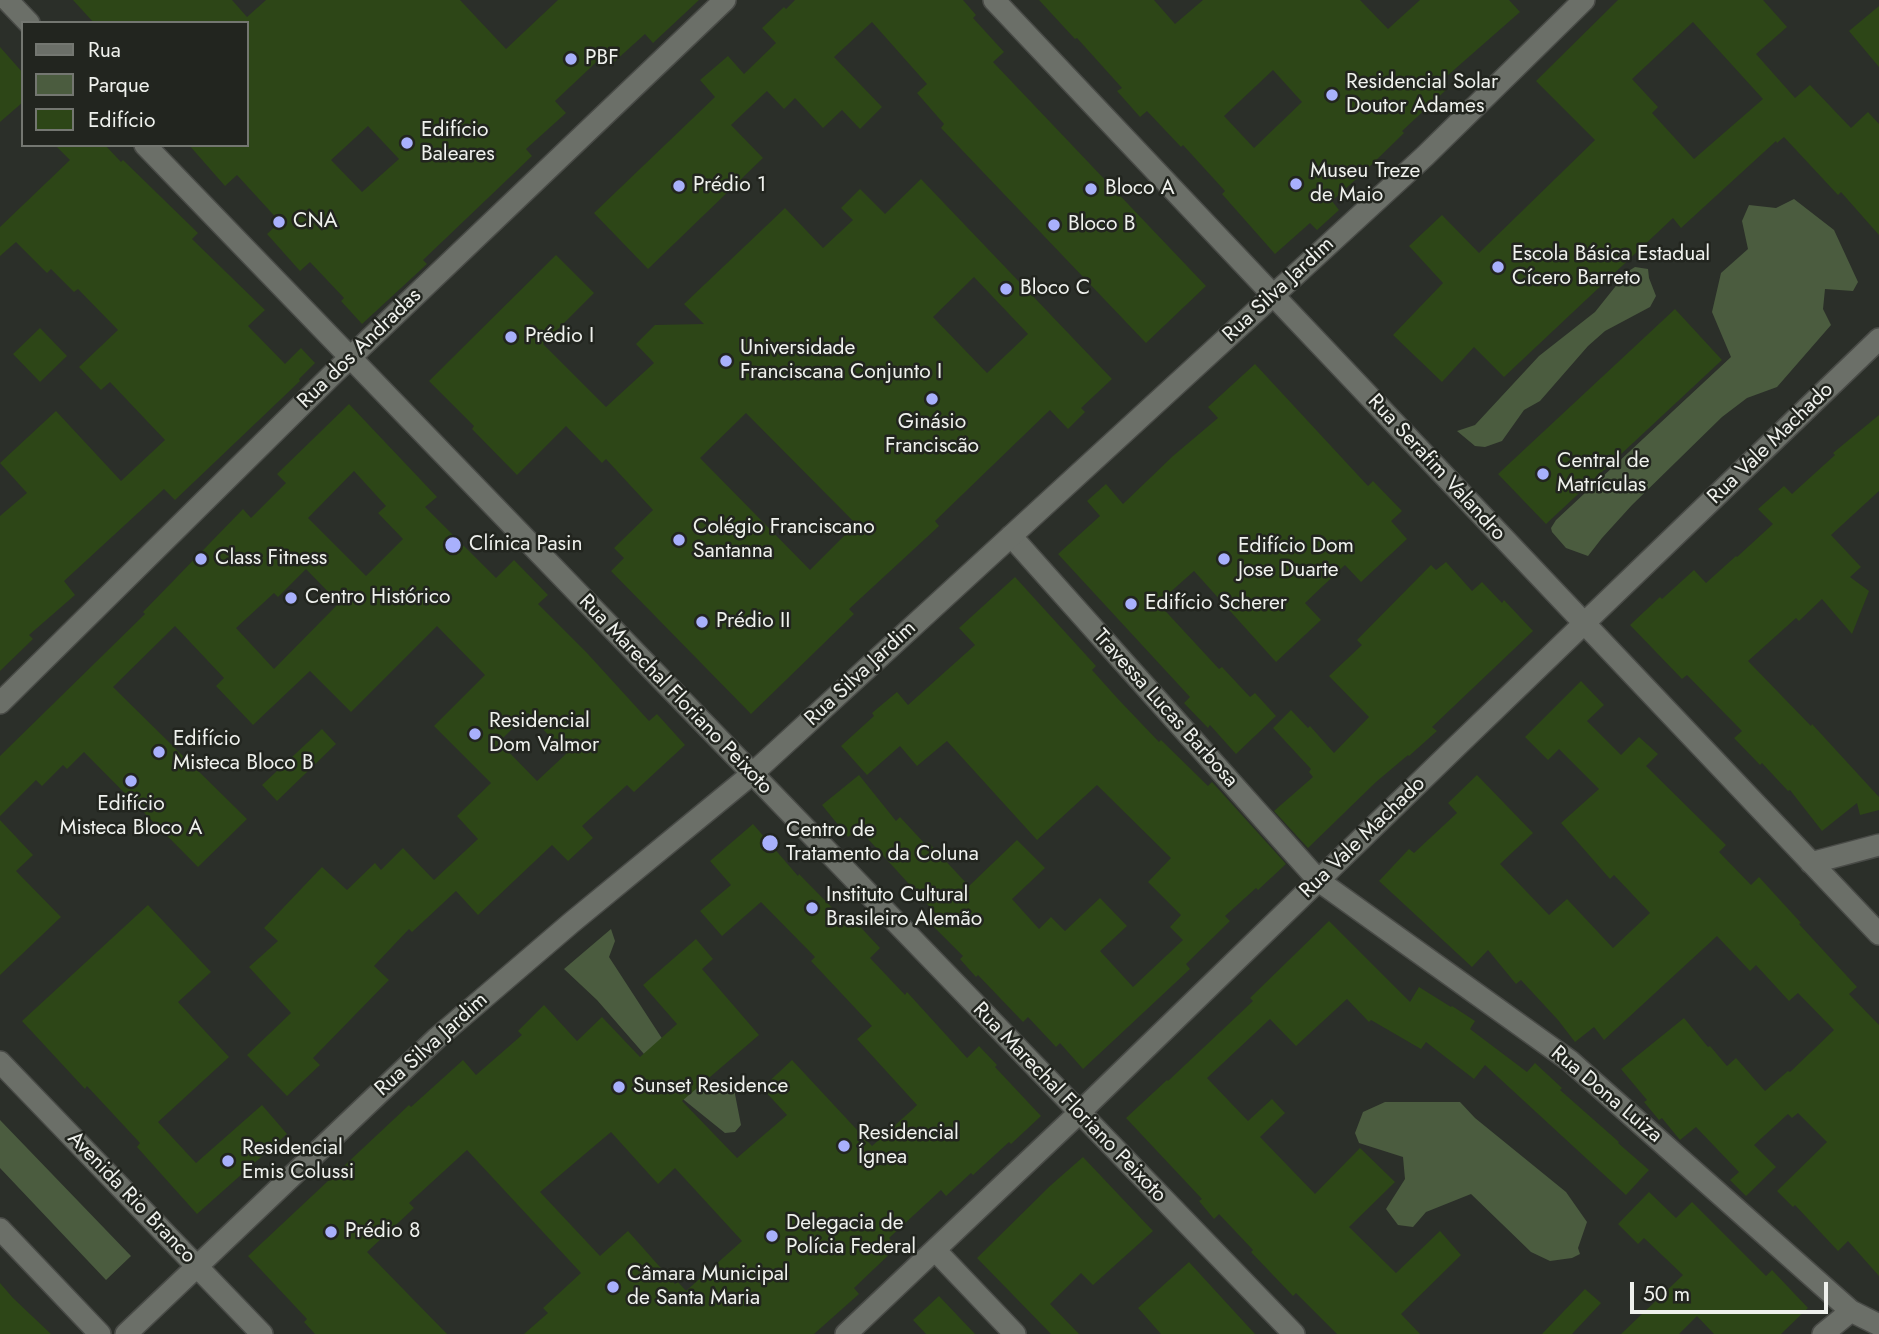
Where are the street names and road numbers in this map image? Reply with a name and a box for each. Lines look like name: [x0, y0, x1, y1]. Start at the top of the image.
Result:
street label: Rua Silva Jardim: [1218, 232, 1340, 348]
street label: Rua dos Andradas: [293, 284, 427, 414]
street label: Rua Vale Machado: [1703, 378, 1839, 510]
street label: Rua Serafim Valandro: [1362, 390, 1510, 546]
street label: Rua Marechal Floriano Peixoto: [573, 590, 777, 800]
street label: Rua Silva Jardim: [800, 616, 922, 732]
street label: Travessa Lucas Barbosa: [1087, 625, 1243, 793]
street label: Rua Vale Machado: [1295, 772, 1431, 904]
street label: Rua Silva Jardim: [371, 988, 493, 1102]
street label: Rua Marechal Floriano Peixoto: [967, 998, 1171, 1208]
street label: Rua Dona Luiza: [1545, 1041, 1667, 1149]
street label: Avenida Rio Branco: [62, 1127, 200, 1269]

